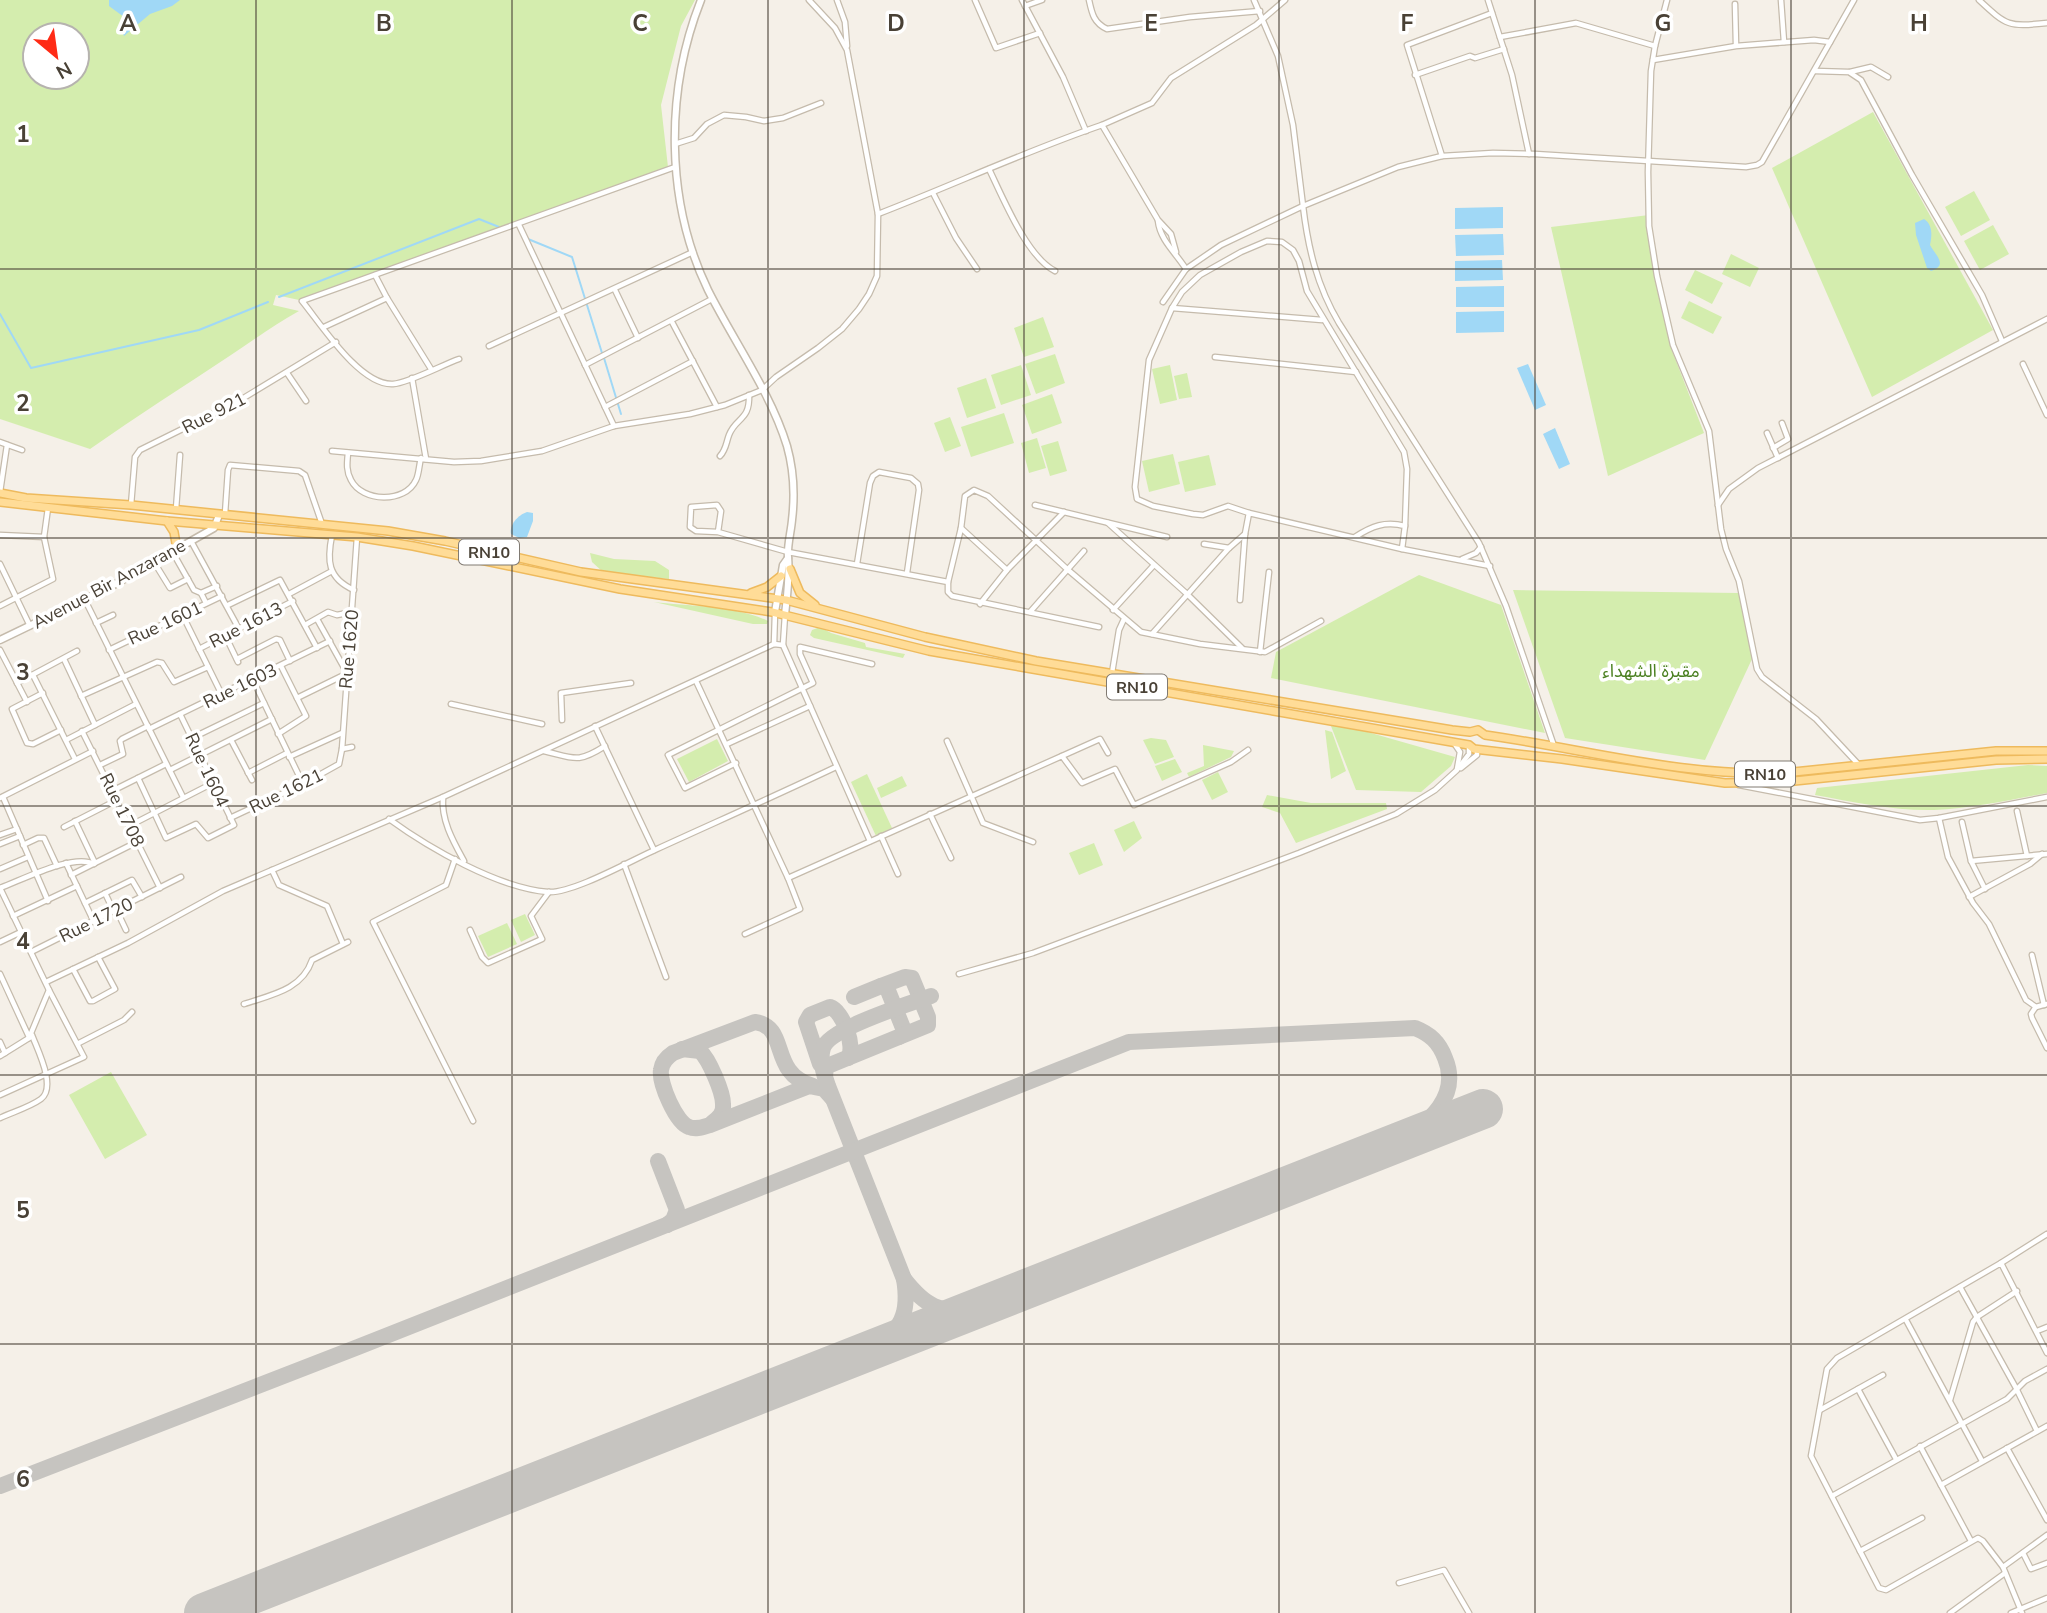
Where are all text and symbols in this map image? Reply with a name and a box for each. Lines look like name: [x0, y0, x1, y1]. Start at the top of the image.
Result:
text: A: [119, 8, 137, 39]
text: B: [376, 8, 392, 39]
text: C: [632, 8, 648, 39]
text: D: [887, 8, 905, 39]
text: E: [1144, 8, 1158, 39]
text: F: [1401, 8, 1414, 39]
text: G: [1655, 8, 1671, 39]
text: H: [1910, 8, 1928, 39]
north arrow: [21, 21, 91, 91]
text: N: [51, 55, 76, 85]
text: 1: [16, 119, 30, 150]
street label: Rue 921: [178, 387, 250, 439]
text: 2: [16, 388, 30, 419]
street label: Avenue Bir Anzarane: [28, 533, 190, 635]
road number: RN10: [459, 540, 519, 565]
street label: Rue 1601: [124, 595, 206, 651]
street label: Rue 1613: [205, 596, 287, 654]
street label: Rue 1620: [334, 608, 364, 690]
text: 3: [16, 657, 30, 688]
street label: Rue 1603: [199, 658, 281, 714]
park label: مقبرة الشهداء: [1602, 659, 1700, 683]
road number: RN10: [1107, 674, 1167, 700]
street label: Rue 1604: [179, 729, 235, 811]
road number: RN10: [1735, 762, 1795, 786]
street label: Rue 1621: [245, 763, 327, 819]
street label: Rue 1708: [94, 769, 150, 851]
street label: Rue 1720: [55, 892, 137, 948]
text: 4: [16, 926, 30, 957]
text: 5: [16, 1195, 30, 1226]
text: 6: [16, 1464, 30, 1495]

